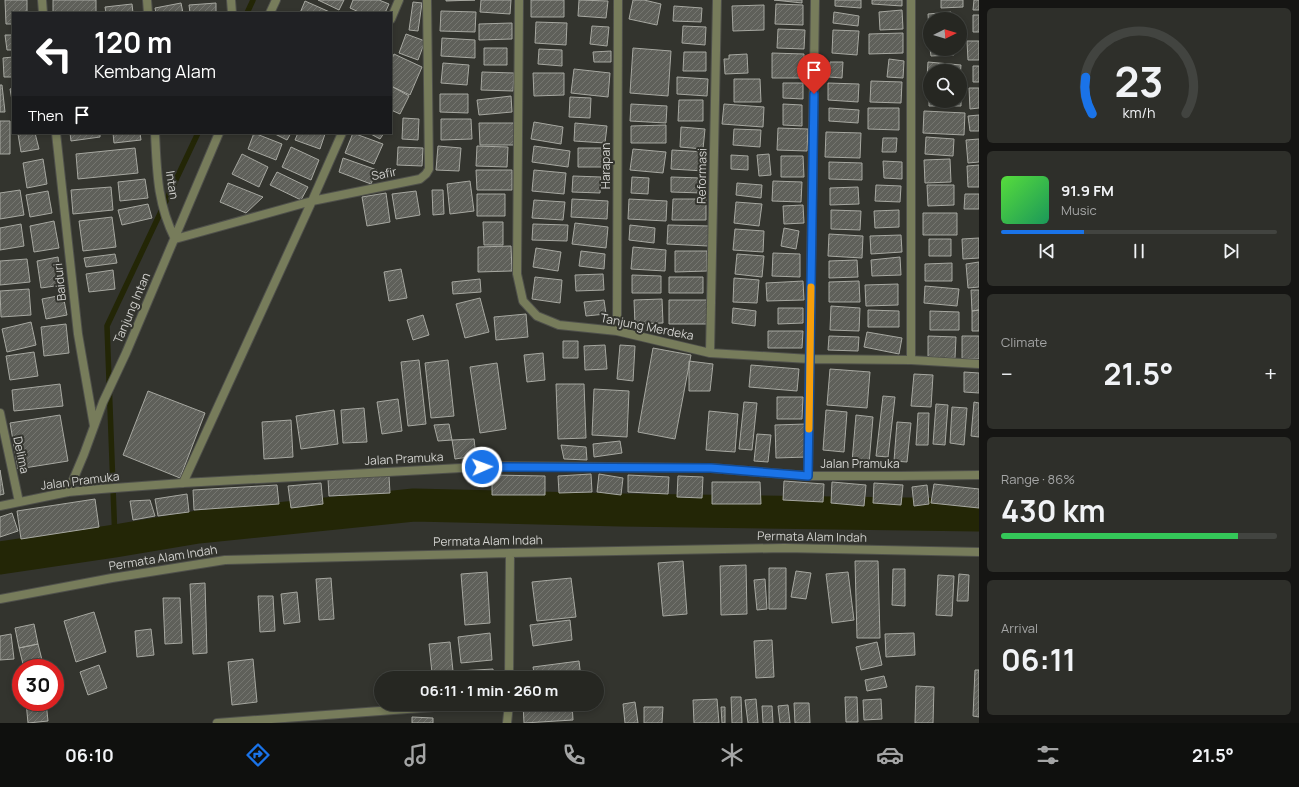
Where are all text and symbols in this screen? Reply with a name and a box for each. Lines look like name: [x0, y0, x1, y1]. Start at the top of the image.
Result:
north arrow: [923, 12, 967, 56]
map controls: [923, 12, 967, 108]
text: 120 m: [94, 23, 172, 61]
icon: left: [28, 28, 80, 80]
text: 23: [1115, 52, 1163, 108]
pin: [797, 53, 831, 94]
text: Kembang Alam: [94, 59, 216, 83]
icon: arrive: [803, 59, 825, 81]
button: search: [923, 64, 967, 108]
text: km/h: [1122, 102, 1156, 121]
icon: arrive: [71, 104, 93, 126]
text: Then: [28, 105, 63, 126]
street label: Harapan: [597, 143, 614, 189]
street label: Reformasi: [693, 148, 710, 204]
street label: Safir: [370, 163, 399, 184]
street label: Intan: [162, 170, 183, 200]
text: 91.9 FM: [1061, 180, 1114, 201]
text: Music: [1061, 201, 1097, 219]
icon: previous: [1036, 240, 1058, 262]
icon: pause: [1128, 240, 1150, 262]
icon: next: [1220, 240, 1242, 262]
street label: Baiduri: [49, 262, 70, 302]
street label: Tanjung Intan: [109, 270, 154, 346]
street label: Tanjung Merdeka: [599, 309, 695, 344]
text: Climate: [1001, 333, 1047, 351]
text: 21.5°: [1104, 353, 1174, 394]
text: −: [1001, 359, 1013, 389]
text: +: [1264, 359, 1277, 389]
street label: Delima: [9, 435, 34, 475]
position arrow: [461, 446, 503, 488]
street label: Jalan Pramuka: [364, 448, 444, 469]
street label: Jalan Pramuka: [820, 455, 900, 472]
street label: Jalan Pramuka: [40, 467, 120, 494]
text: Range · 86%: [1001, 470, 1075, 488]
text: 430 km: [1001, 490, 1106, 531]
street label: Permata Alam Indah: [757, 527, 867, 546]
street label: Permata Alam Indah: [433, 531, 543, 550]
street label: Permata Alam Indah: [107, 541, 218, 574]
text: Arrival: [1001, 619, 1038, 637]
text: 06:11: [1001, 639, 1076, 680]
speed limit sign: 30: [12, 659, 64, 711]
text: 06:11 · 1 min · 260 m: [420, 680, 558, 701]
icon: directions: [244, 741, 272, 769]
icon: music: [402, 741, 430, 769]
icon: phone: [560, 741, 588, 769]
icon: climate: [718, 741, 746, 769]
icon: car: [876, 741, 904, 769]
icon: filters: [1034, 741, 1062, 769]
text: 06:10: [65, 743, 114, 767]
text: 21.5°: [1192, 743, 1234, 767]

